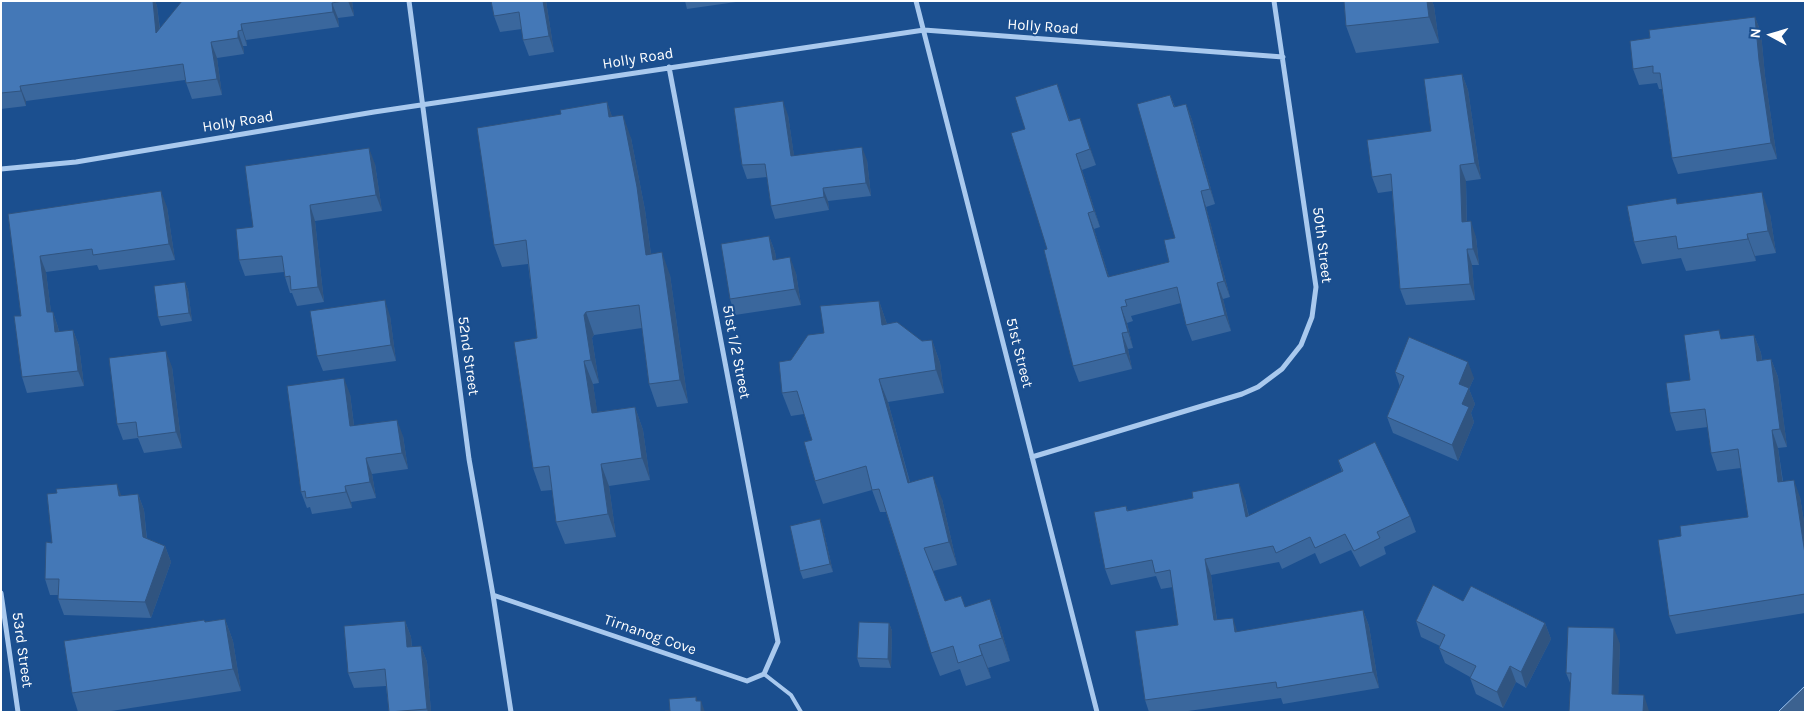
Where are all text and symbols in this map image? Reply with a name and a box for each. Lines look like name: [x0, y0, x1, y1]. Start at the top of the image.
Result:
north arrow: [1746, 10, 1796, 60]
street label: Holly Road: [1007, 16, 1079, 38]
text: N: [1747, 28, 1765, 39]
street label: Holly Road: [601, 45, 675, 73]
street label: Holly Road: [201, 108, 275, 136]
street label: 50th Street: [1308, 206, 1336, 284]
street label: 51st 1/2 Street: [718, 303, 754, 401]
street label: 52nd Street: [454, 315, 482, 397]
street label: 51st Street: [1002, 316, 1036, 390]
street label: 53rd Street: [8, 611, 36, 689]
street label: Tirnanog Cove: [601, 611, 699, 659]

